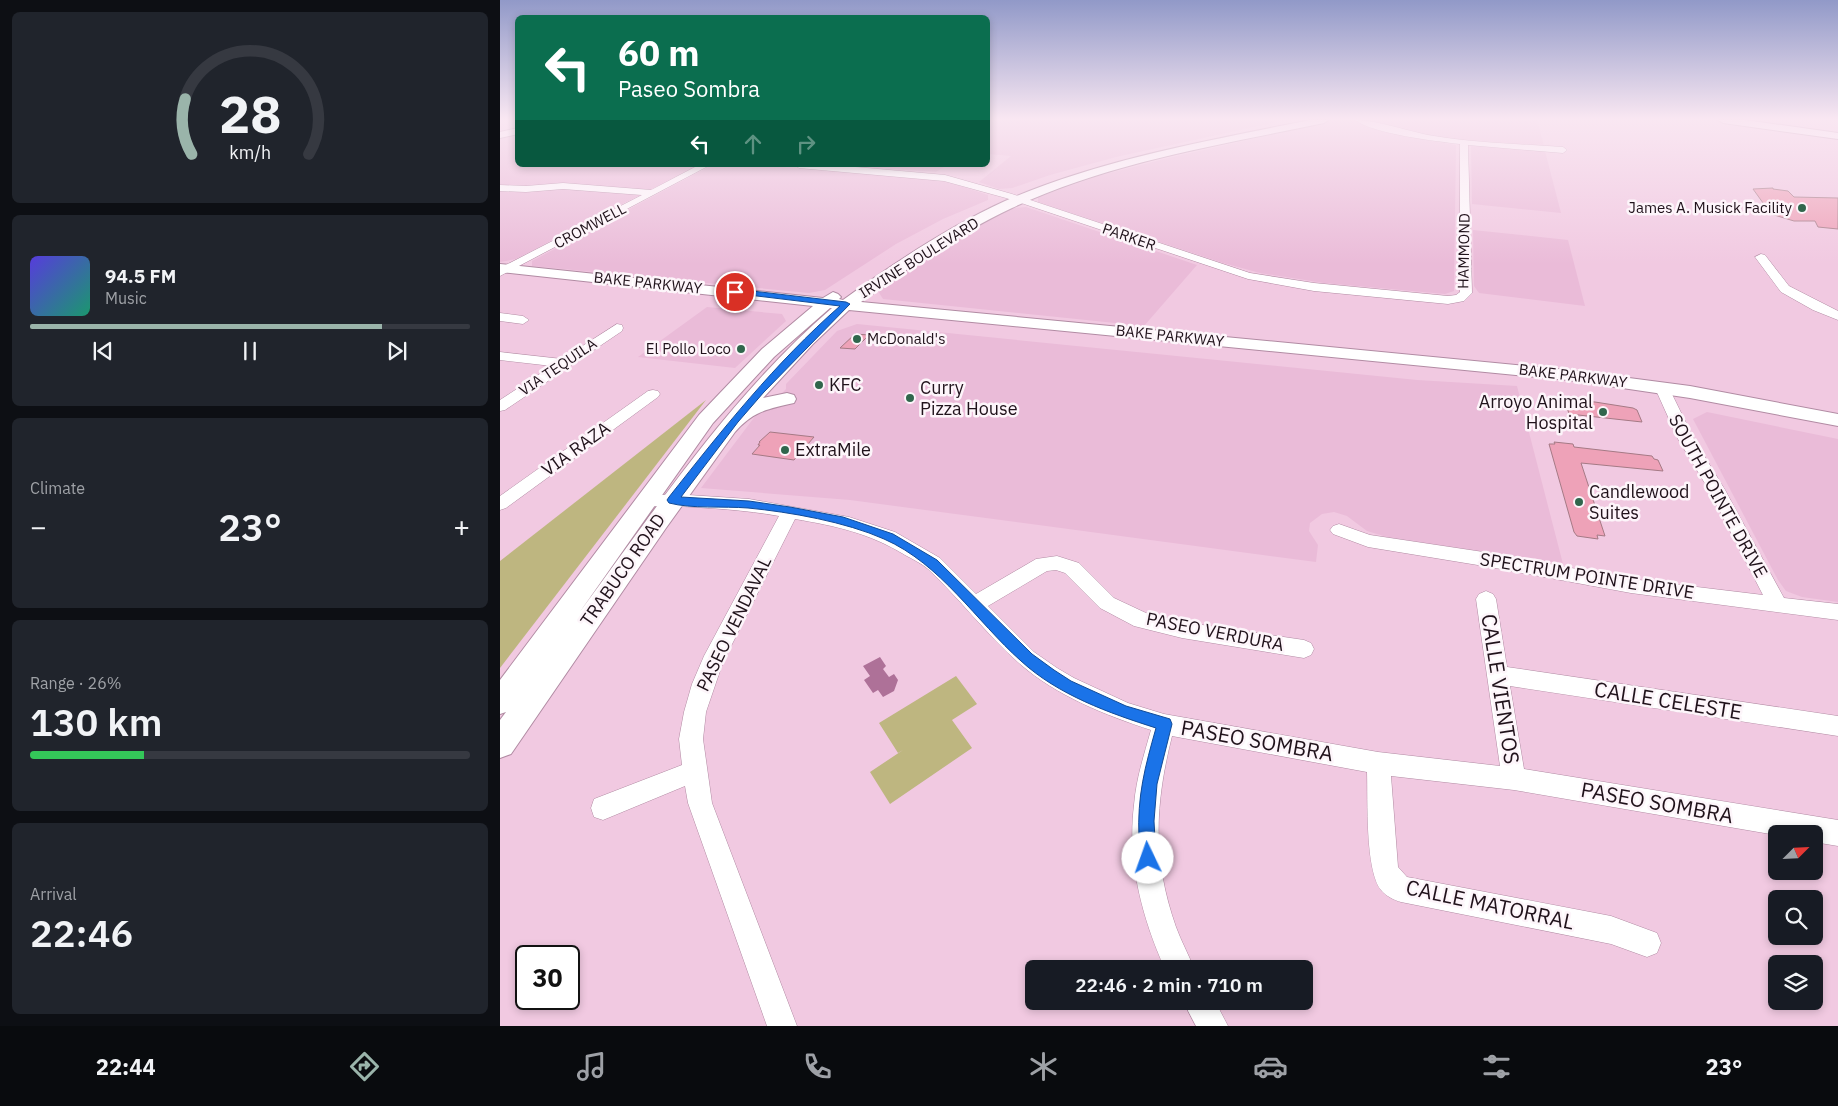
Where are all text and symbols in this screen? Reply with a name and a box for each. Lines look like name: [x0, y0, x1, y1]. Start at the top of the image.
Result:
text: 60 m: [618, 30, 700, 76]
icon: left: [535, 35, 600, 100]
text: Paseo Sombra: [618, 74, 760, 103]
text: 28: [219, 80, 281, 147]
icon: left: [686, 130, 714, 158]
icon: ahead: [739, 130, 767, 158]
icon: right: [792, 130, 820, 158]
text: km/h: [229, 141, 271, 164]
street label: CROMWELL: [551, 198, 629, 252]
place label: James A. Musick Facility: [1628, 198, 1793, 217]
marker: James A. Musick Facility: [1796, 202, 1808, 214]
street label: IRVINE BOULEVARD: [855, 213, 982, 302]
street label: HAMMOND: [1453, 213, 1474, 289]
street label: PARKER: [1100, 219, 1158, 255]
text: 94.5 FM: [105, 264, 176, 288]
street label: BAKE PARKWAY: [593, 267, 703, 298]
pin: [714, 271, 756, 313]
icon: arrive: [721, 278, 749, 306]
text: Music: [105, 288, 147, 308]
street label: BAKE PARKWAY: [1115, 320, 1225, 351]
place label: McDonald's: [867, 329, 945, 348]
street label: VIA TEQUILA: [515, 333, 601, 400]
marker: McDonald's: [851, 333, 863, 345]
icon: previous: [89, 337, 117, 365]
icon: pause: [236, 337, 264, 365]
icon: next: [383, 337, 411, 365]
place label: El Pollo Loco: [646, 339, 731, 358]
marker: El Pollo Loco: [735, 343, 747, 355]
street label: BAKE PARKWAY: [1518, 359, 1628, 392]
place label: KFC: [829, 373, 861, 396]
place label: Curry Pizza House: [920, 376, 1018, 420]
marker: KFC: [813, 379, 825, 391]
place label: Arroyo Animal Hospital: [1479, 390, 1593, 434]
marker: Curry Pizza House: [904, 392, 916, 404]
marker: Arroyo Animal Hospital: [1597, 406, 1609, 418]
street label: SOUTH POINTE DRIVE: [1664, 410, 1773, 582]
street label: VIA RAZA: [537, 416, 615, 481]
place label: ExtraMile: [795, 438, 871, 461]
marker: ExtraMile: [779, 444, 791, 456]
text: Climate: [30, 478, 85, 498]
place label: Candlewood Suites: [1589, 480, 1689, 524]
marker: Candlewood Suites: [1573, 496, 1585, 508]
text: 23°: [218, 502, 282, 551]
text: −: [30, 508, 47, 545]
text: +: [453, 508, 470, 545]
street label: TRABUCO ROAD: [575, 509, 670, 631]
street label: SPECTRUM POINTE DRIVE: [1478, 547, 1696, 604]
street label: PASEO VENDAVAL: [691, 553, 776, 695]
street label: PASEO VERDURA: [1144, 607, 1286, 656]
street label: CALLE VIENTOS: [1475, 612, 1527, 766]
text: Range · 26%: [30, 673, 122, 693]
street label: CALLE CELESTE: [1592, 675, 1744, 725]
text: 130 km: [30, 697, 162, 746]
street label: PASEO SOMBRA: [1179, 713, 1336, 767]
street label: PASEO SOMBRA: [1579, 775, 1736, 829]
north arrow: [1768, 825, 1822, 880]
map controls: [1768, 825, 1823, 1010]
position arrow: [1121, 831, 1173, 883]
street label: CALLE MATORRAL: [1404, 873, 1577, 936]
text: Arrival: [30, 884, 77, 904]
button: search: [1768, 890, 1823, 945]
text: 22:46: [30, 908, 133, 957]
speed limit sign: 30: [515, 945, 580, 1010]
button: layers: [1768, 955, 1823, 1010]
text: 22:46 · 2 min · 710 m: [1075, 973, 1263, 997]
icon: directions: [347, 1049, 382, 1084]
icon: music: [574, 1049, 609, 1084]
icon: phone: [800, 1049, 835, 1084]
icon: climate: [1026, 1049, 1061, 1084]
icon: car: [1253, 1049, 1288, 1084]
icon: filters: [1479, 1049, 1514, 1084]
text: 22:44: [96, 1052, 156, 1081]
text: 23°: [1705, 1052, 1742, 1081]

